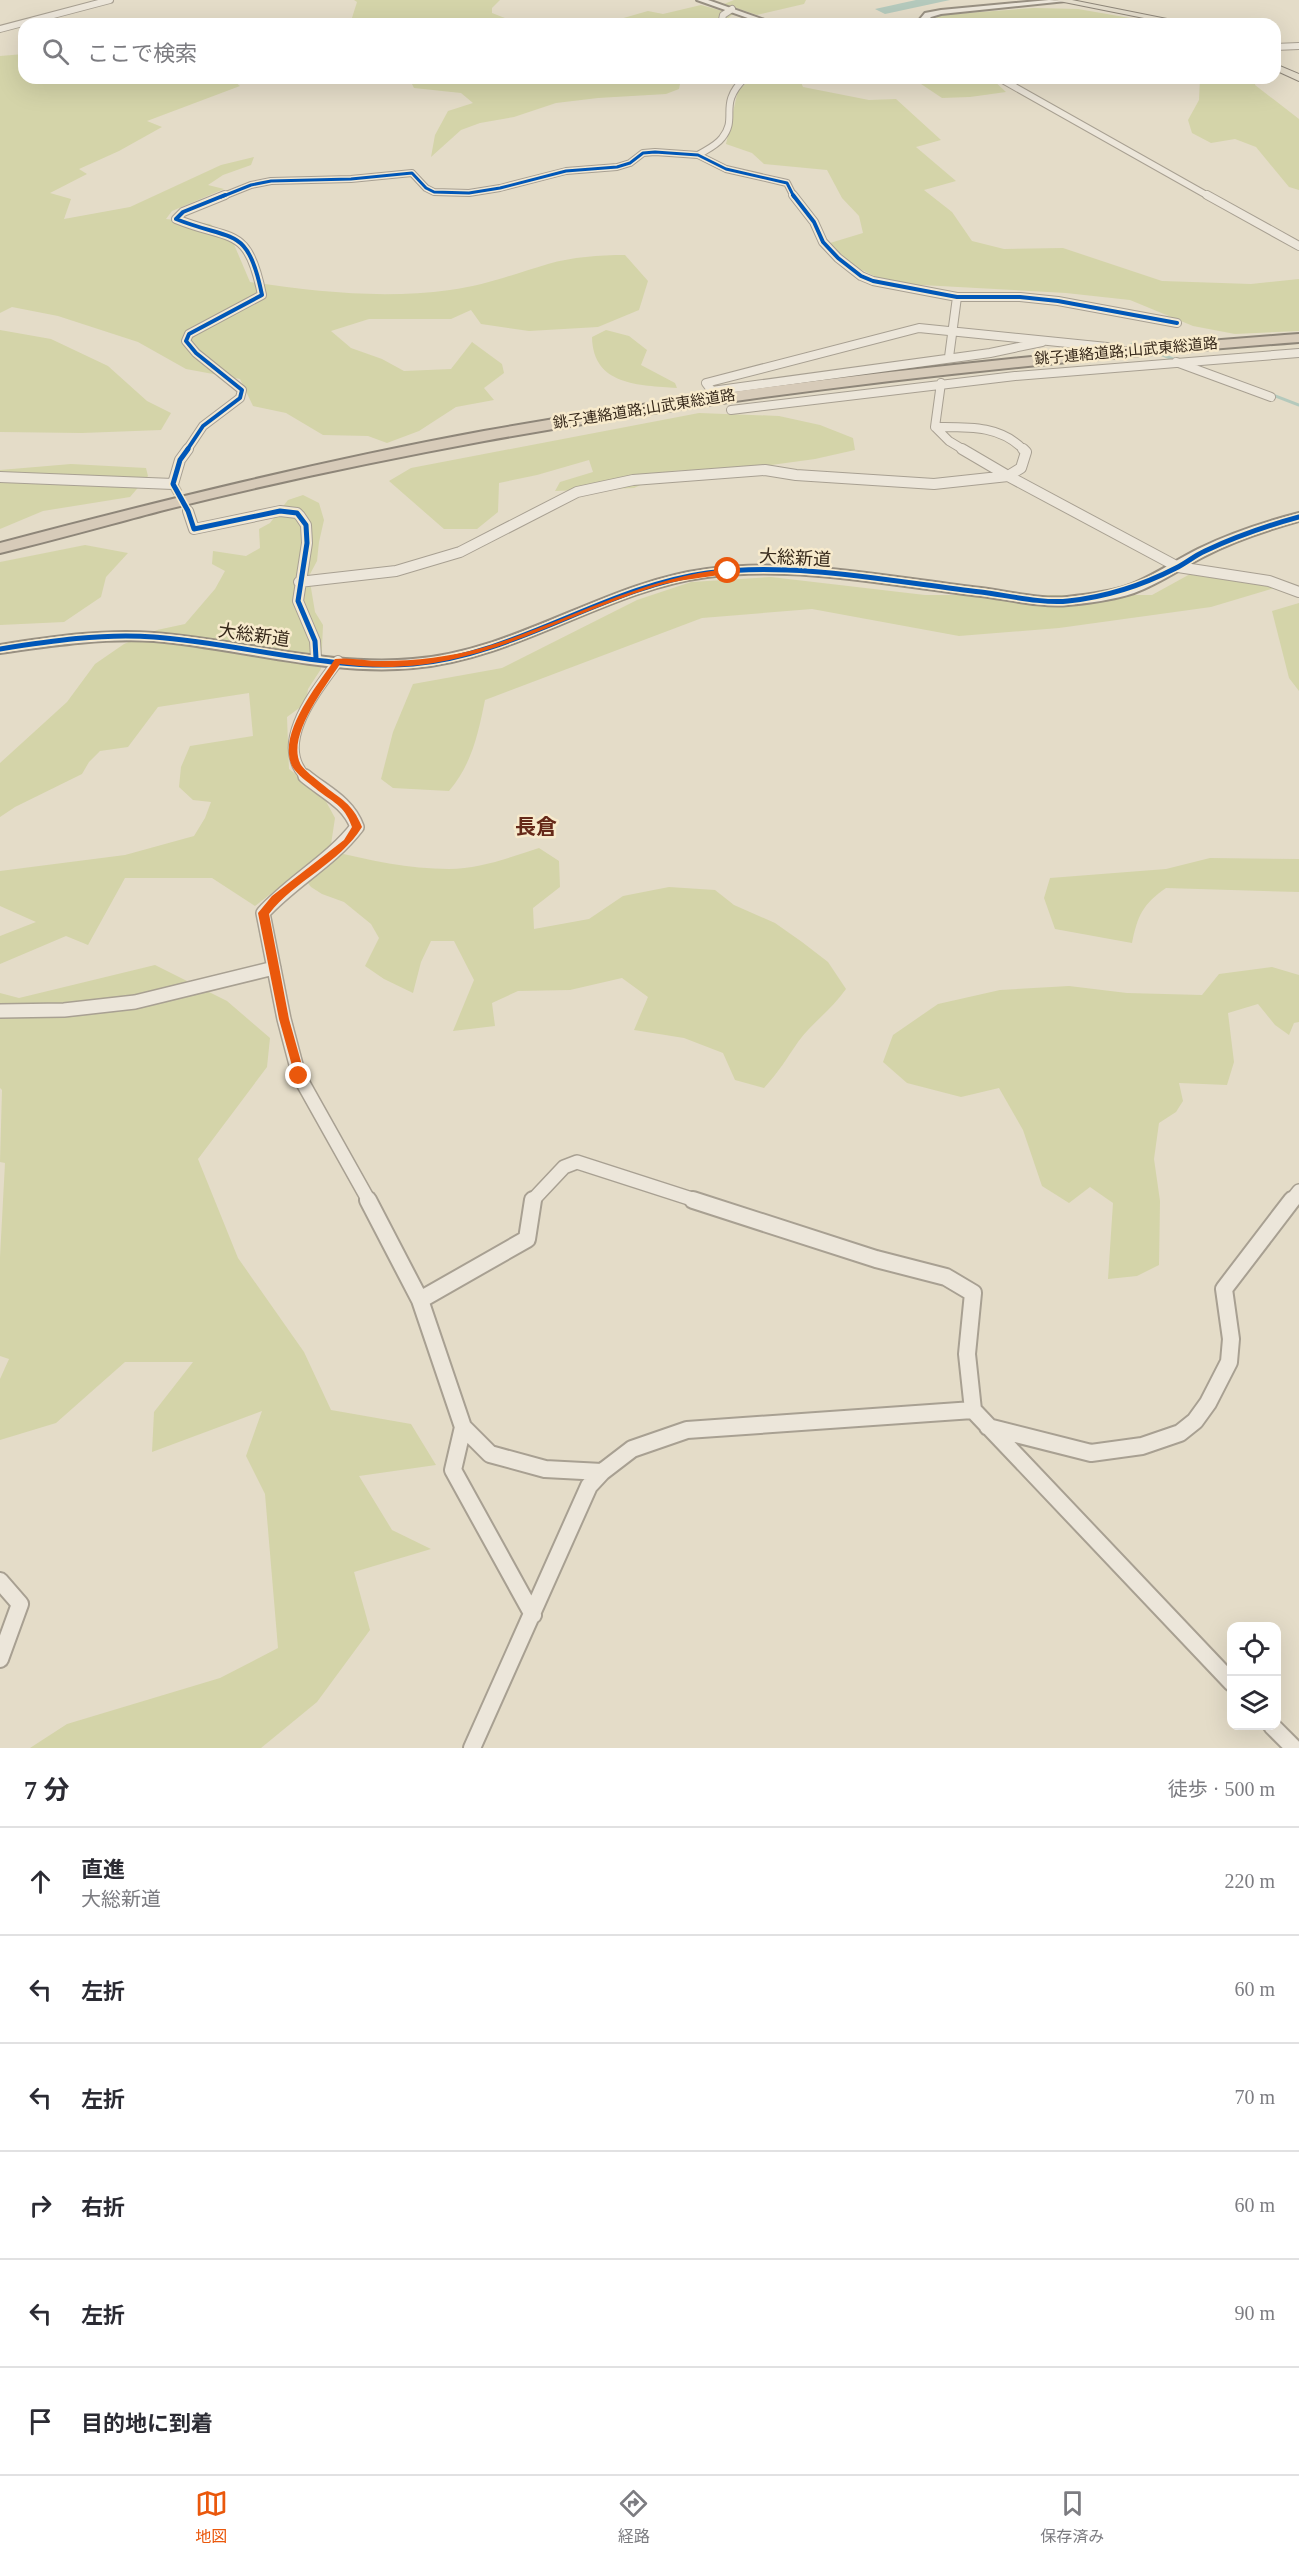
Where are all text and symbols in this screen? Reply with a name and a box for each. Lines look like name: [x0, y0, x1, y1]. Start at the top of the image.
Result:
search box: [18, 18, 1281, 84]
icon: search: [39, 35, 72, 68]
text: ここで検索: [87, 41, 197, 66]
street label: 銚子連絡道路;山武東総道路: [1034, 335, 1218, 367]
street label: 銚子連絡道路;山武東総道路: [552, 387, 736, 431]
street label: 大総新道: [759, 546, 831, 570]
route start: [714, 557, 740, 583]
street label: 大総新道: [217, 620, 291, 650]
district label: 長倉: [515, 815, 557, 839]
route end: [285, 1062, 311, 1088]
map controls: [1227, 1622, 1281, 1730]
button: locate: [1227, 1622, 1281, 1676]
button: layers: [1227, 1676, 1281, 1730]
text: 7 分: [24, 1776, 70, 1805]
text: 徒歩 · 500 m: [1168, 1778, 1275, 1800]
text: 直進: [81, 1857, 125, 1882]
icon: ahead: [24, 1865, 57, 1898]
text: 220 m: [1224, 1870, 1275, 1892]
text: 大総新道: [81, 1888, 161, 1910]
icon: left: [24, 1973, 57, 2006]
text: 60 m: [1234, 1978, 1275, 2000]
text: 左折: [81, 1979, 125, 2004]
icon: left: [24, 2081, 57, 2114]
text: 70 m: [1234, 2086, 1275, 2108]
text: 左折: [81, 2087, 125, 2112]
icon: right: [24, 2189, 57, 2222]
text: 60 m: [1234, 2194, 1275, 2216]
text: 右折: [81, 2195, 125, 2220]
icon: left: [24, 2297, 57, 2330]
text: 90 m: [1234, 2302, 1275, 2324]
text: 左折: [81, 2303, 125, 2328]
icon: arrive: [24, 2405, 57, 2438]
text: 目的地に到着: [81, 2411, 213, 2436]
tab: 地図: [195, 2487, 228, 2547]
tab: 経路: [617, 2487, 650, 2547]
tab: 保存済み: [1040, 2487, 1104, 2547]

